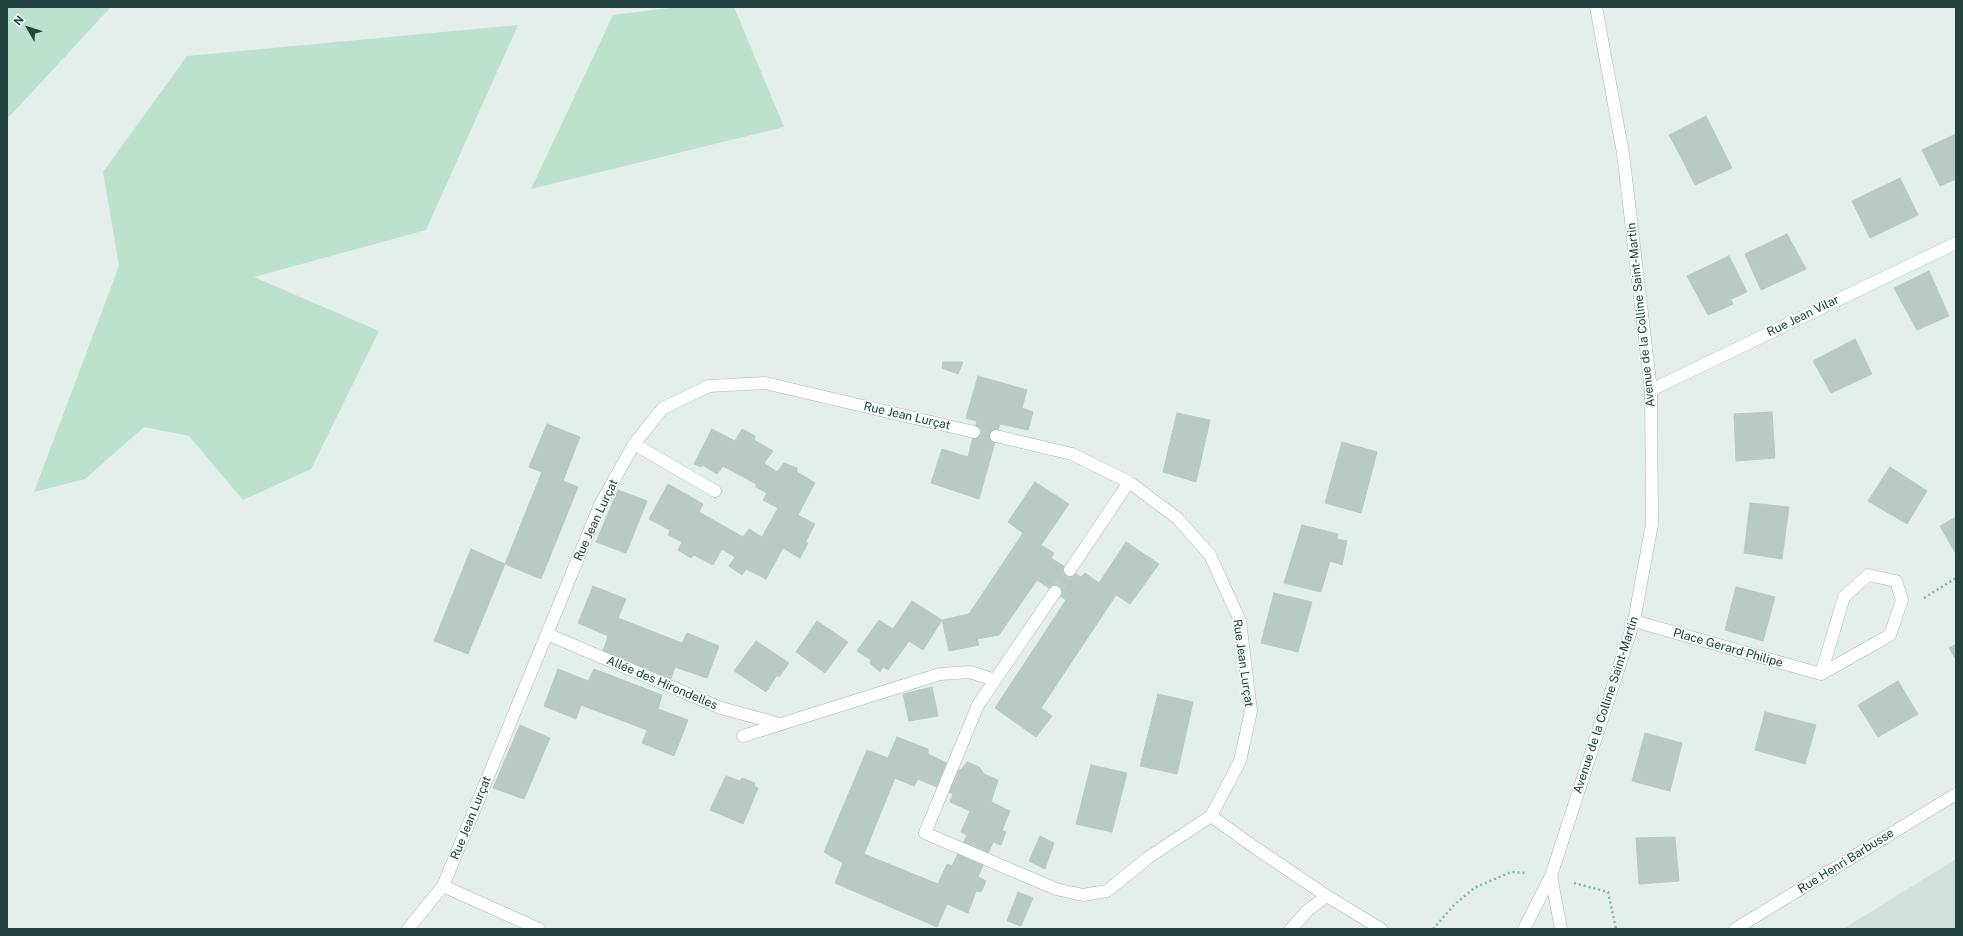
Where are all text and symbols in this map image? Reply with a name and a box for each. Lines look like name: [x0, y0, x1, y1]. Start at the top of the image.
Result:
north arrow: [8, 8, 48, 48]
text: N: [11, 13, 26, 28]
street label: Avenue de la Colline Saint-Martin: [1624, 222, 1658, 408]
street label: Rue Jean Vilar: [1765, 292, 1841, 340]
street label: Rue Jean Lurçat: [862, 399, 952, 433]
street label: Rue Jean Lurçat: [571, 477, 621, 563]
street label: Avenue de la Colline Saint-Martin: [1570, 615, 1642, 795]
street label: Rue Jean Lurçat: [1230, 618, 1256, 708]
street label: Place Gerard Philipe: [1671, 625, 1785, 671]
street label: Allée des Hirondelles: [604, 653, 720, 713]
street label: Rue Jean Lurçat: [448, 774, 494, 862]
street label: Rue Henri Barbusse: [1795, 826, 1897, 896]

